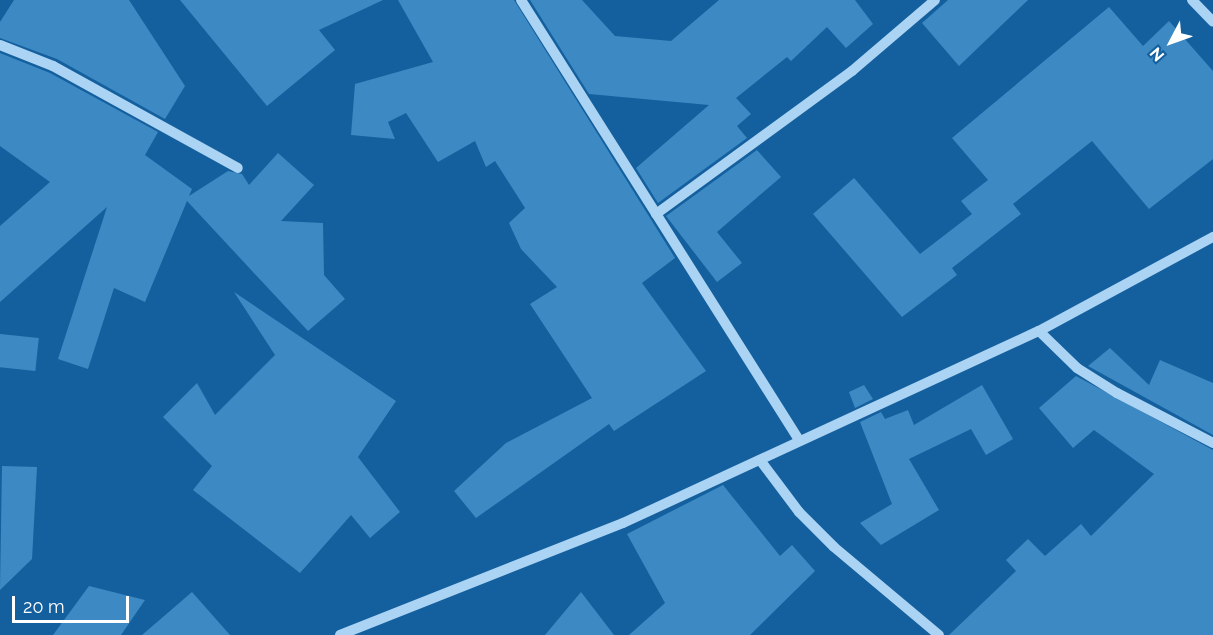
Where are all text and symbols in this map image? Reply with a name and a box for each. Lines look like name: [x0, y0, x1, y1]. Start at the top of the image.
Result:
north arrow: [1141, 12, 1201, 72]
text: N: [1146, 43, 1168, 65]
scale bar: [15, 584, 132, 622]
text: 20 m: [23, 596, 65, 617]

